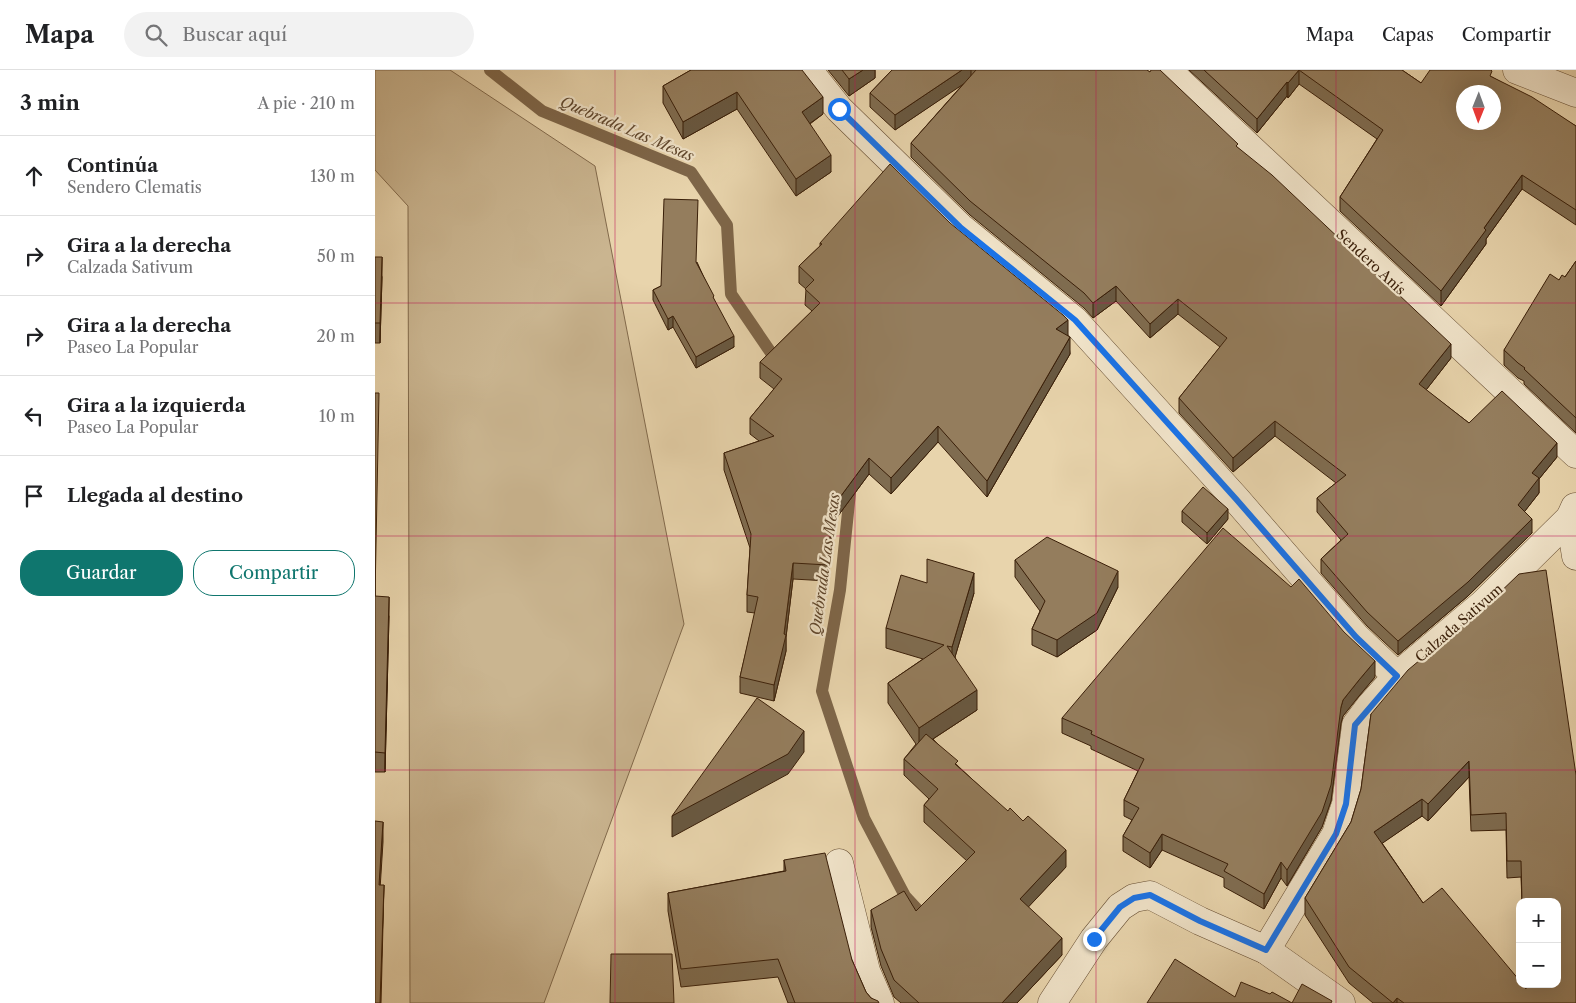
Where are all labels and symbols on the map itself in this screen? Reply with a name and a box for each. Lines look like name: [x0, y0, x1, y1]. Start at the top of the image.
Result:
north arrow: [1456, 85, 1501, 130]
water label: Quebrada Las Mesas: [557, 92, 697, 165]
route start: [828, 98, 851, 121]
street label: Sendero Anís: [1333, 225, 1409, 299]
water label: Quebrada Las Mesas: [805, 491, 844, 636]
street label: Calzada Sativum: [1411, 580, 1507, 666]
route end: [1083, 928, 1106, 951]

